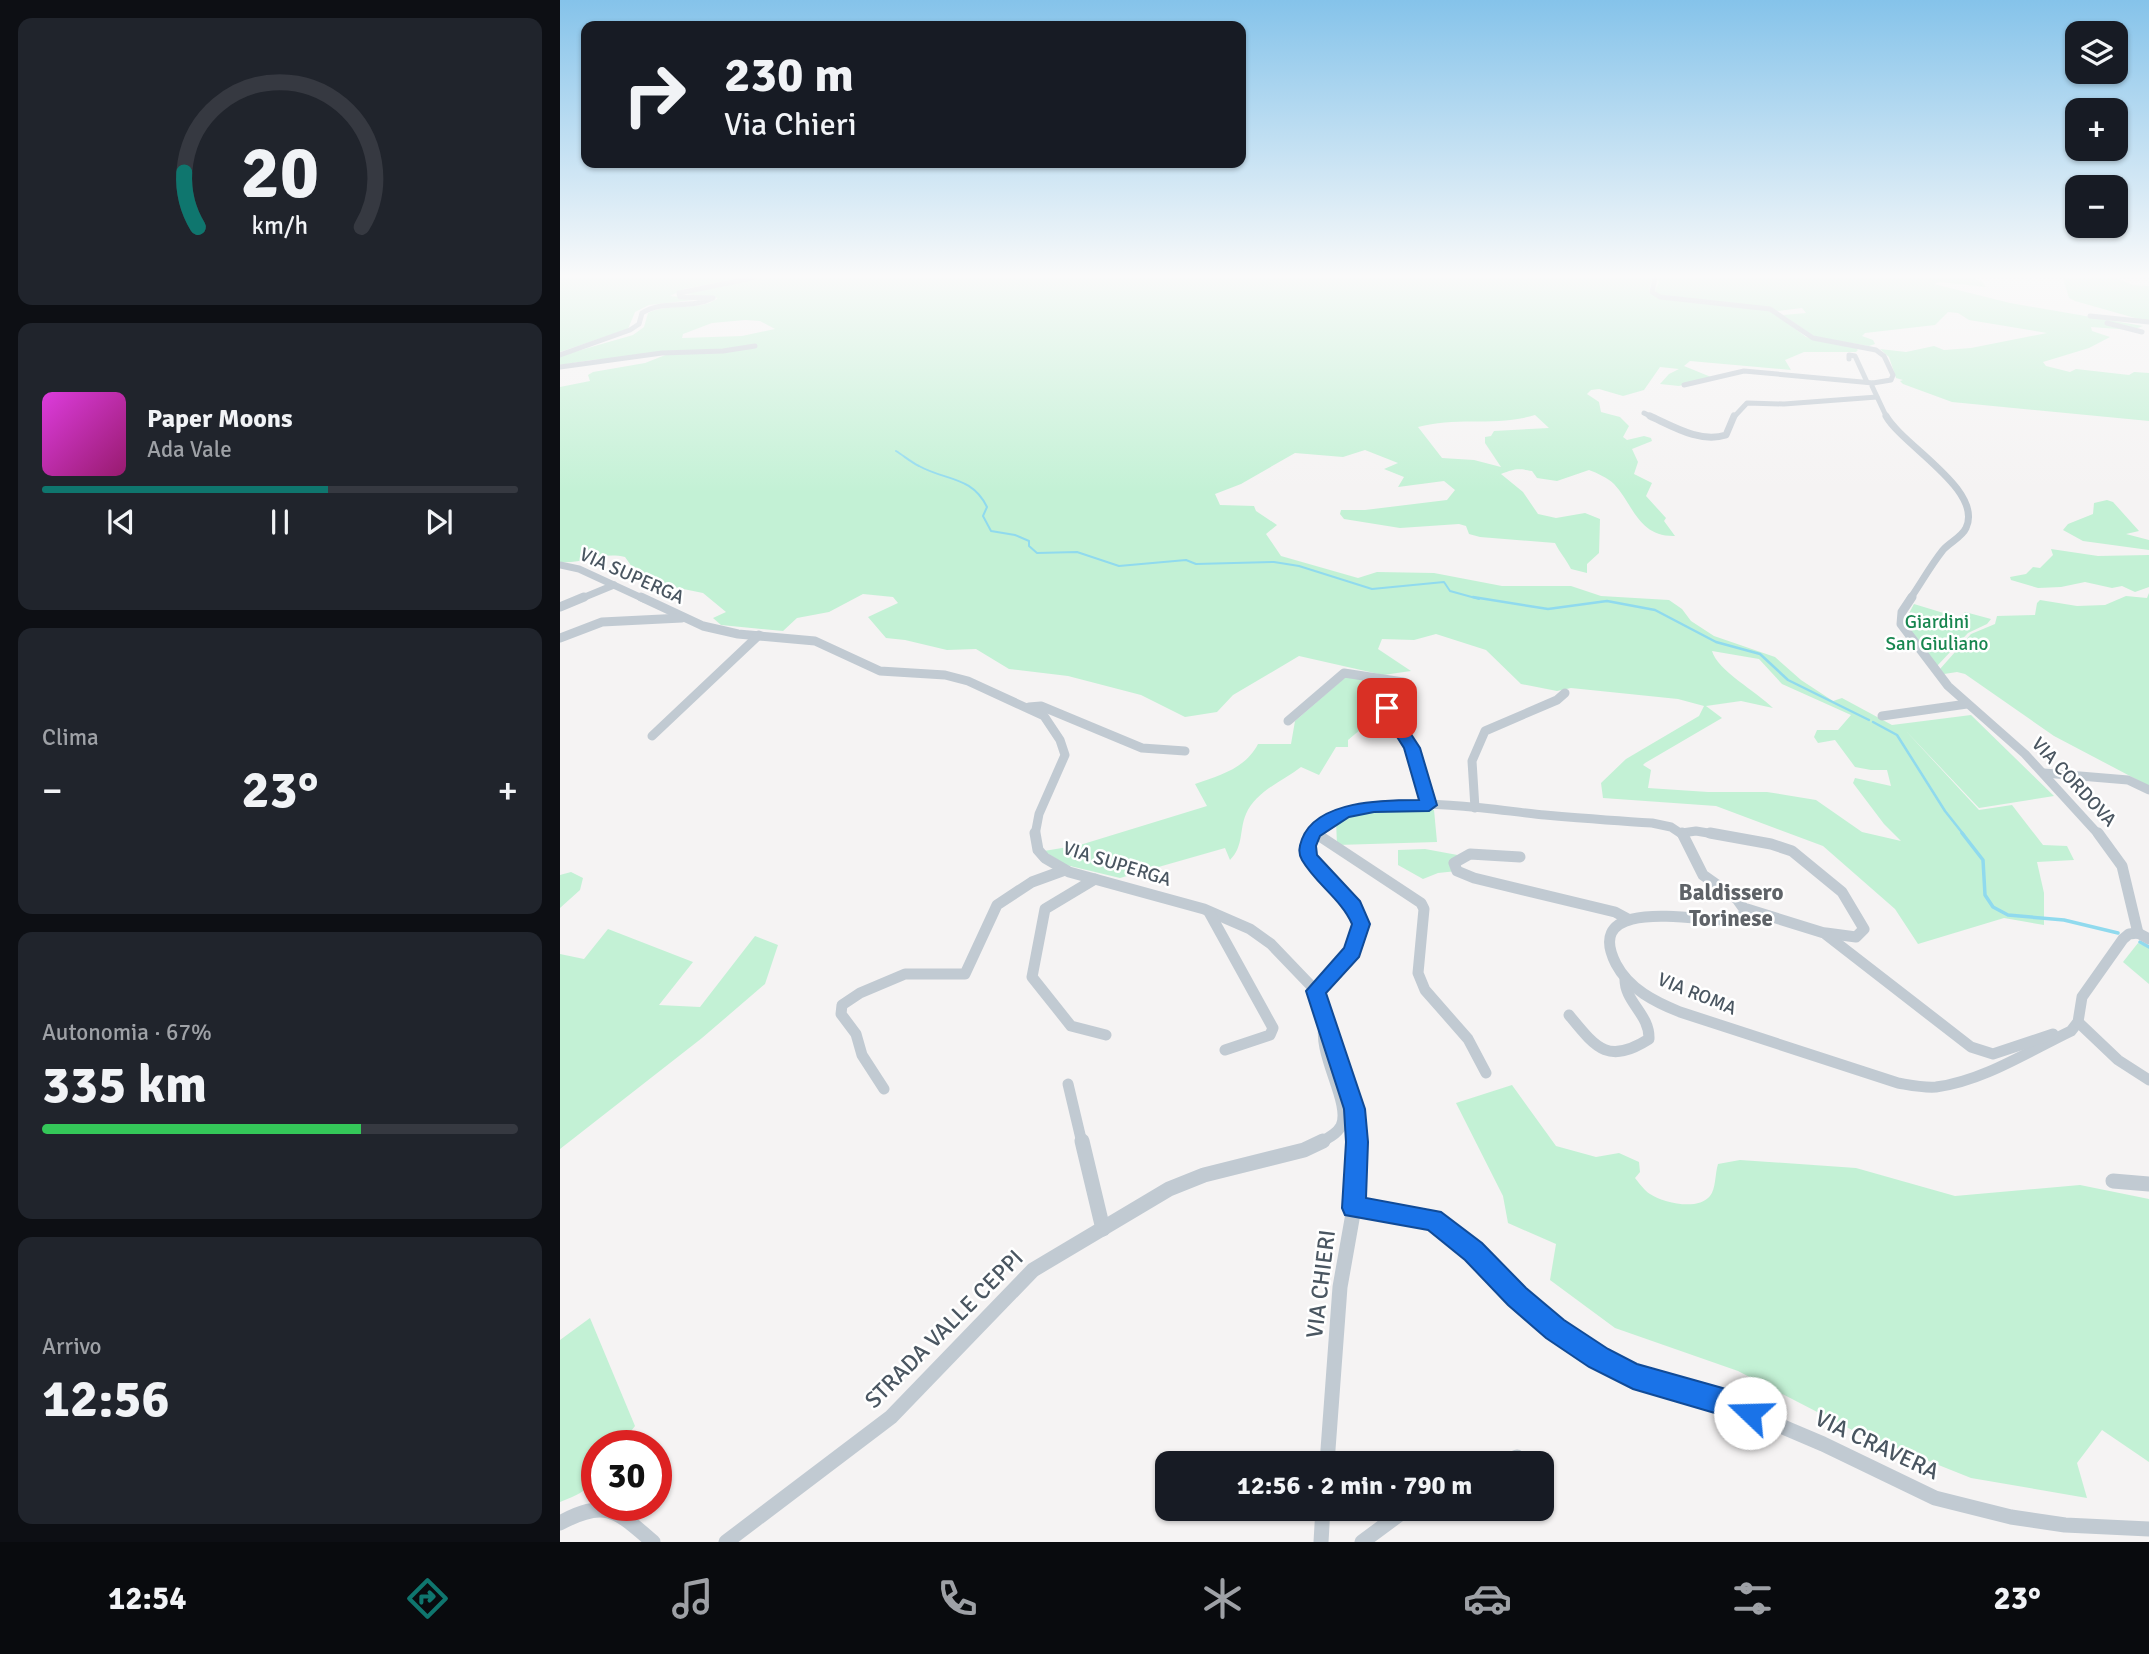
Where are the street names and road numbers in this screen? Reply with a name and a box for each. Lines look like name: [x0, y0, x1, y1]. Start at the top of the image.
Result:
street label: VIA SUPERGA: [576, 542, 688, 610]
street label: VIA CORDOVA: [2026, 732, 2122, 832]
street label: VIA SUPERGA: [1060, 836, 1174, 892]
street label: VIA ROMA: [1654, 967, 1740, 1021]
street label: VIA CHIERI: [1300, 1228, 1342, 1340]
street label: STRADA VALLE CEPPI: [859, 1244, 1029, 1414]
street label: VIA CRAVERA: [1810, 1404, 1944, 1486]

